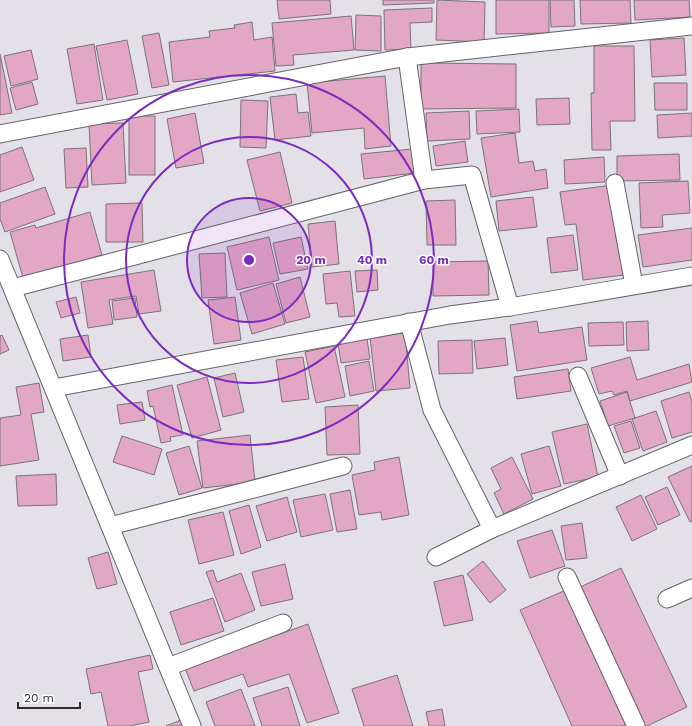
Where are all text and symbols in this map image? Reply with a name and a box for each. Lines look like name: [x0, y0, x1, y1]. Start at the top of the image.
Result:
centre of rings: [242, 253, 256, 267]
text: 20 m: [296, 253, 326, 267]
text: 40 m: [357, 253, 387, 267]
text: 60 m: [419, 253, 449, 267]
scale bar: [18, 684, 80, 710]
text: 20 m: [24, 691, 54, 705]

